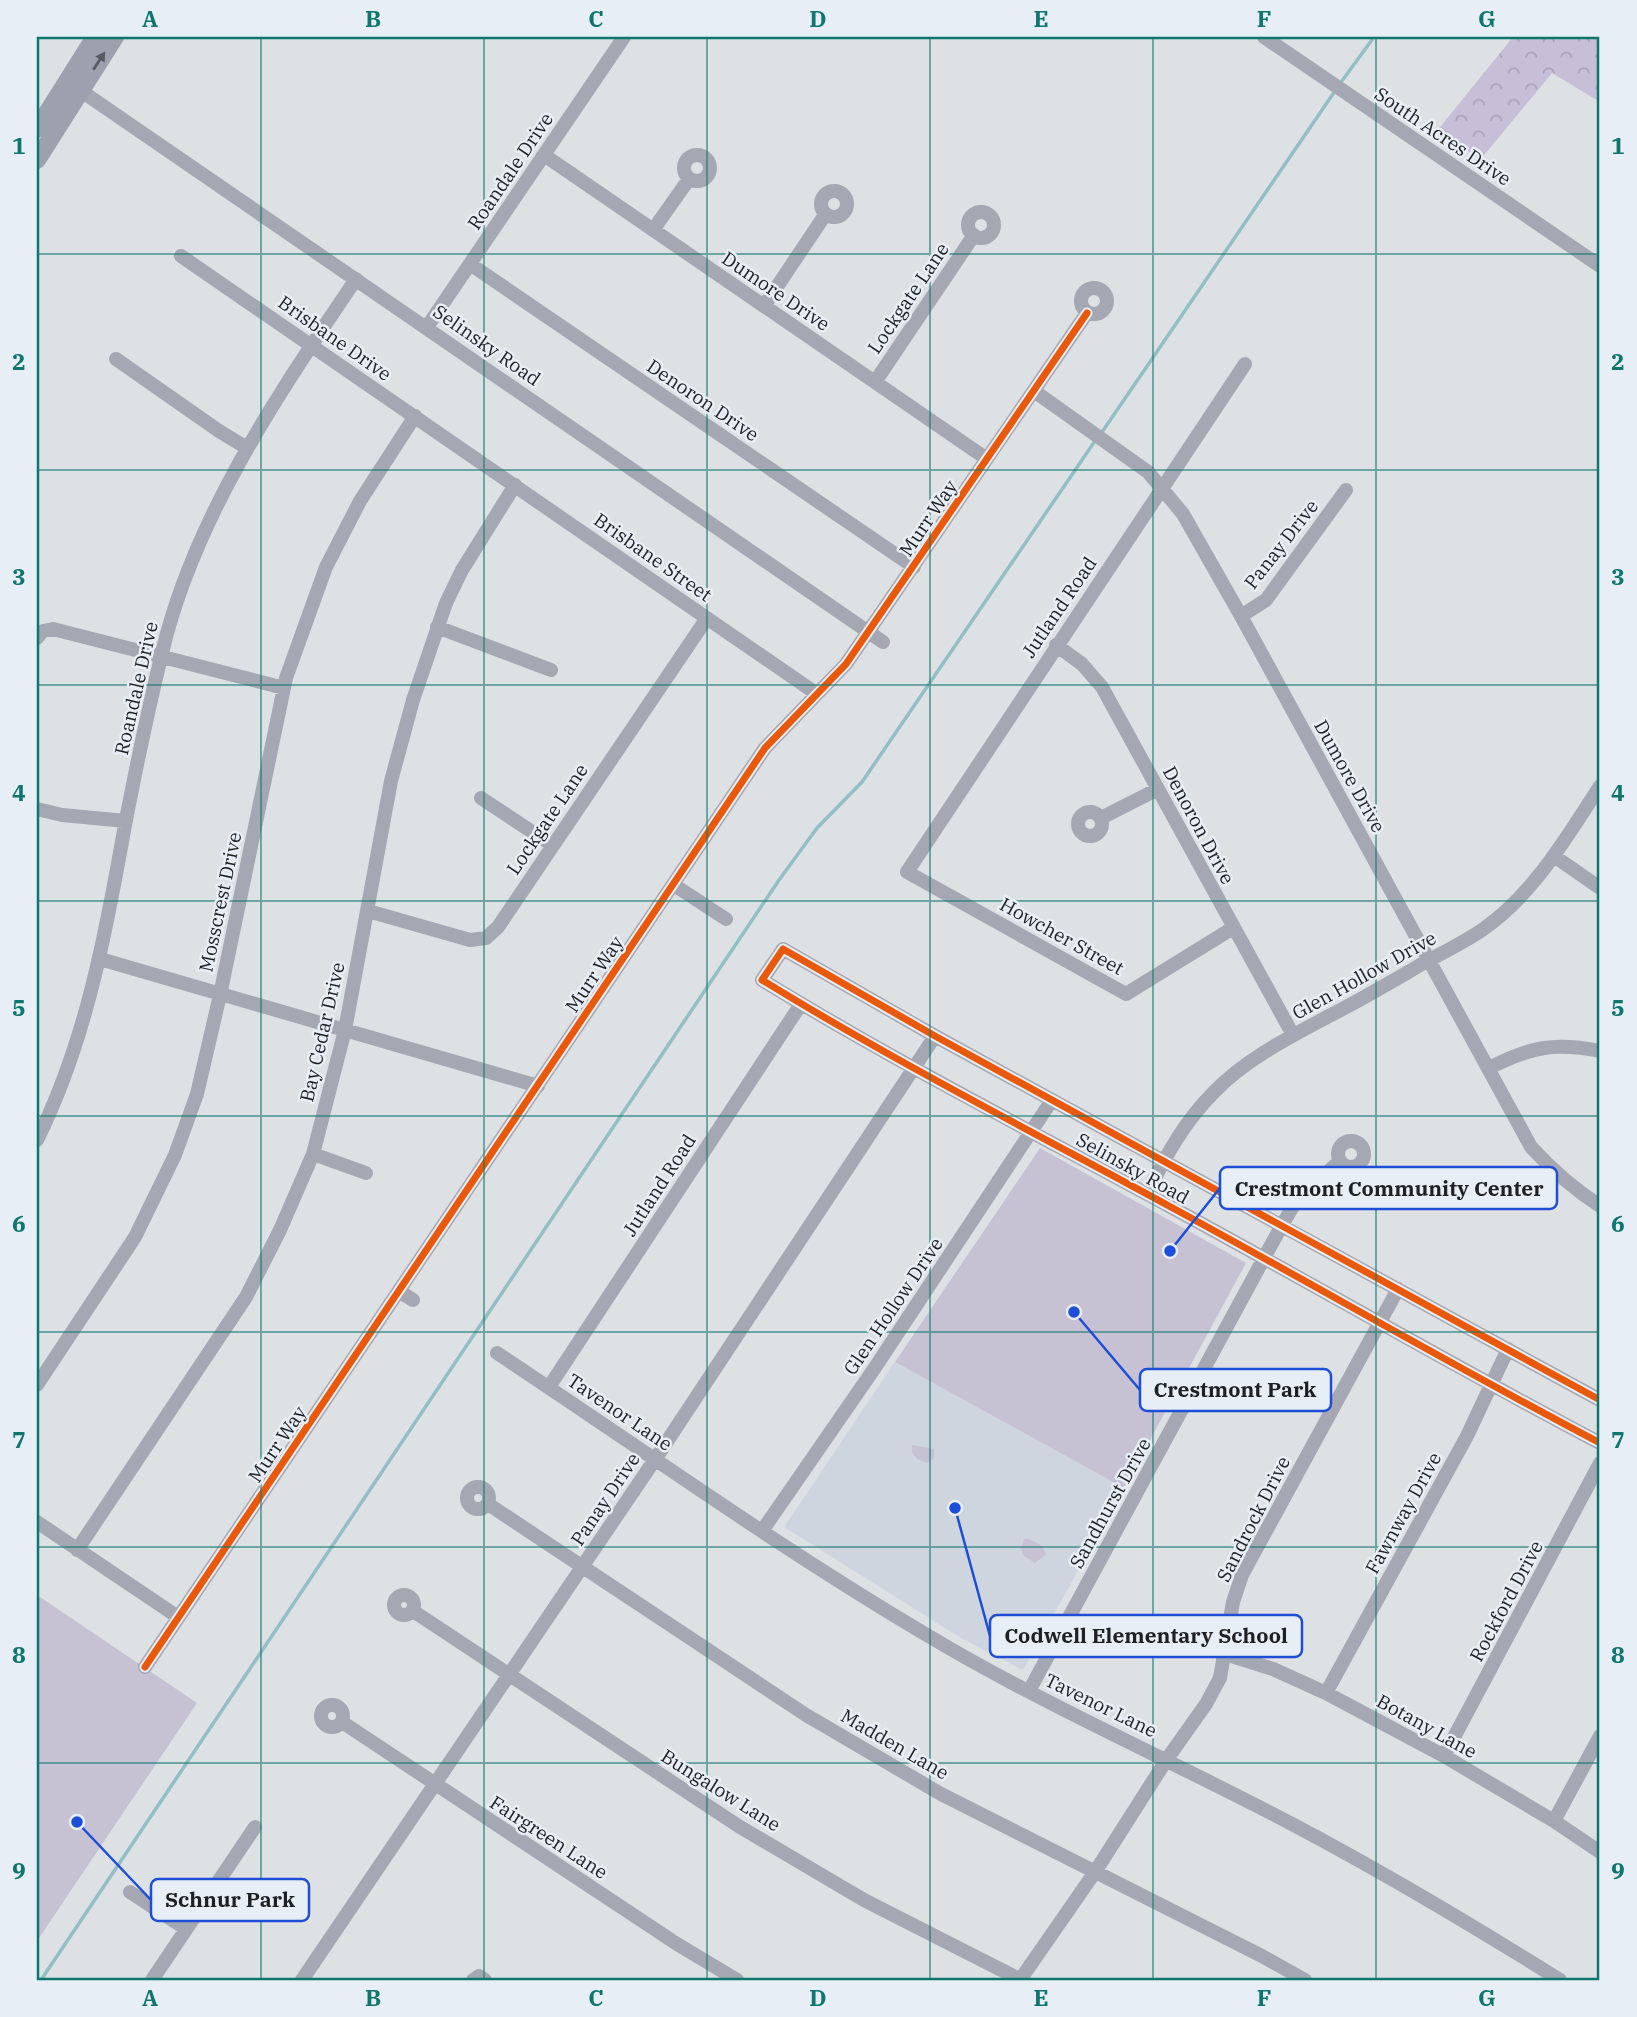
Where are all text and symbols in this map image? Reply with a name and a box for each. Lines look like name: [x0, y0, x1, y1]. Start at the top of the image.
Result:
text: A: [142, 3, 158, 33]
text: B: [365, 3, 381, 33]
text: C: [588, 3, 604, 33]
text: D: [809, 3, 827, 33]
text: E: [1033, 3, 1049, 33]
text: F: [1257, 3, 1271, 33]
text: G: [1478, 3, 1496, 33]
one-way arrow: [93, 51, 106, 71]
street label: South Acres Drive: [1370, 81, 1516, 191]
street label: Roandale Drive: [462, 108, 558, 234]
text: 1: [12, 130, 26, 160]
text: 1: [1611, 130, 1625, 160]
street label: Lockgate Lane: [862, 238, 954, 358]
street label: Dumore Drive: [717, 246, 835, 336]
street label: Brisbane Drive: [274, 290, 396, 386]
street label: Selinsky Road: [429, 299, 545, 391]
text: 2: [12, 346, 26, 376]
text: 2: [1611, 346, 1625, 376]
street label: Denoron Drive: [642, 354, 764, 446]
street label: Murr Way: [894, 474, 963, 561]
street label: Panay Drive: [1239, 495, 1323, 593]
street label: Brisbane Street: [589, 507, 717, 607]
street label: Jutland Road: [1016, 552, 1102, 662]
text: 3: [12, 561, 26, 591]
text: 3: [1611, 561, 1625, 591]
street label: Roandale Drive: [109, 619, 163, 757]
street label: Dumore Drive: [1309, 716, 1391, 836]
street label: Lockgate Lane: [501, 759, 593, 879]
street label: Denoron Drive: [1158, 762, 1240, 888]
text: 4: [12, 777, 26, 807]
text: 4: [1611, 777, 1625, 807]
street label: Mosscrest Drive: [193, 830, 247, 974]
street label: Howcher Street: [996, 892, 1129, 980]
street label: Glen Hollow Drive: [1288, 925, 1440, 1025]
street label: Murr Way: [560, 930, 629, 1017]
street label: Bay Cedar Drive: [294, 960, 350, 1104]
text: 5: [12, 992, 26, 1022]
text: 5: [1611, 992, 1625, 1022]
street label: Selinsky Road: [1072, 1127, 1194, 1209]
street label: Jutland Road: [617, 1130, 701, 1240]
callout: Crestmont Community Center: [1220, 1167, 1557, 1209]
text: Crestmont Community Center: [1234, 1174, 1544, 1202]
text: 6: [12, 1208, 26, 1238]
text: 6: [1611, 1208, 1625, 1238]
street label: Glen Hollow Drive: [838, 1233, 948, 1379]
street label: Tavenor Lane: [563, 1368, 677, 1456]
callout: Crestmont Park: [1140, 1369, 1331, 1411]
text: Crestmont Park: [1154, 1375, 1316, 1403]
street label: Murr Way: [243, 1400, 312, 1487]
text: 7: [12, 1424, 26, 1454]
text: 7: [1611, 1424, 1625, 1454]
street label: Sandhurst Drive: [1064, 1434, 1156, 1572]
street label: Panay Drive: [565, 1448, 645, 1550]
street label: Fawnway Drive: [1360, 1448, 1446, 1578]
street label: Sandrock Drive: [1211, 1452, 1295, 1586]
street label: Rockford Drive: [1464, 1536, 1548, 1666]
callout: Codwell Elementary School: [990, 1615, 1302, 1657]
text: Codwell Elementary School: [1004, 1621, 1288, 1649]
text: 8: [12, 1639, 26, 1669]
text: 8: [1611, 1639, 1625, 1669]
street label: Tavenor Lane: [1041, 1668, 1161, 1742]
street label: Botany Lane: [1373, 1689, 1481, 1763]
street label: Madden Lane: [837, 1703, 953, 1785]
street label: Bungalow Lane: [657, 1744, 785, 1836]
street label: Fairgreen Lane: [486, 1790, 612, 1884]
text: 9: [12, 1855, 26, 1885]
text: 9: [1611, 1855, 1625, 1885]
callout: Schnur Park: [151, 1879, 309, 1921]
text: Schnur Park: [165, 1885, 295, 1913]
text: A: [142, 1982, 158, 2012]
text: B: [365, 1982, 381, 2012]
text: C: [588, 1982, 604, 2012]
text: D: [809, 1982, 827, 2012]
text: E: [1033, 1982, 1049, 2012]
text: F: [1257, 1982, 1271, 2012]
text: G: [1478, 1982, 1496, 2012]

